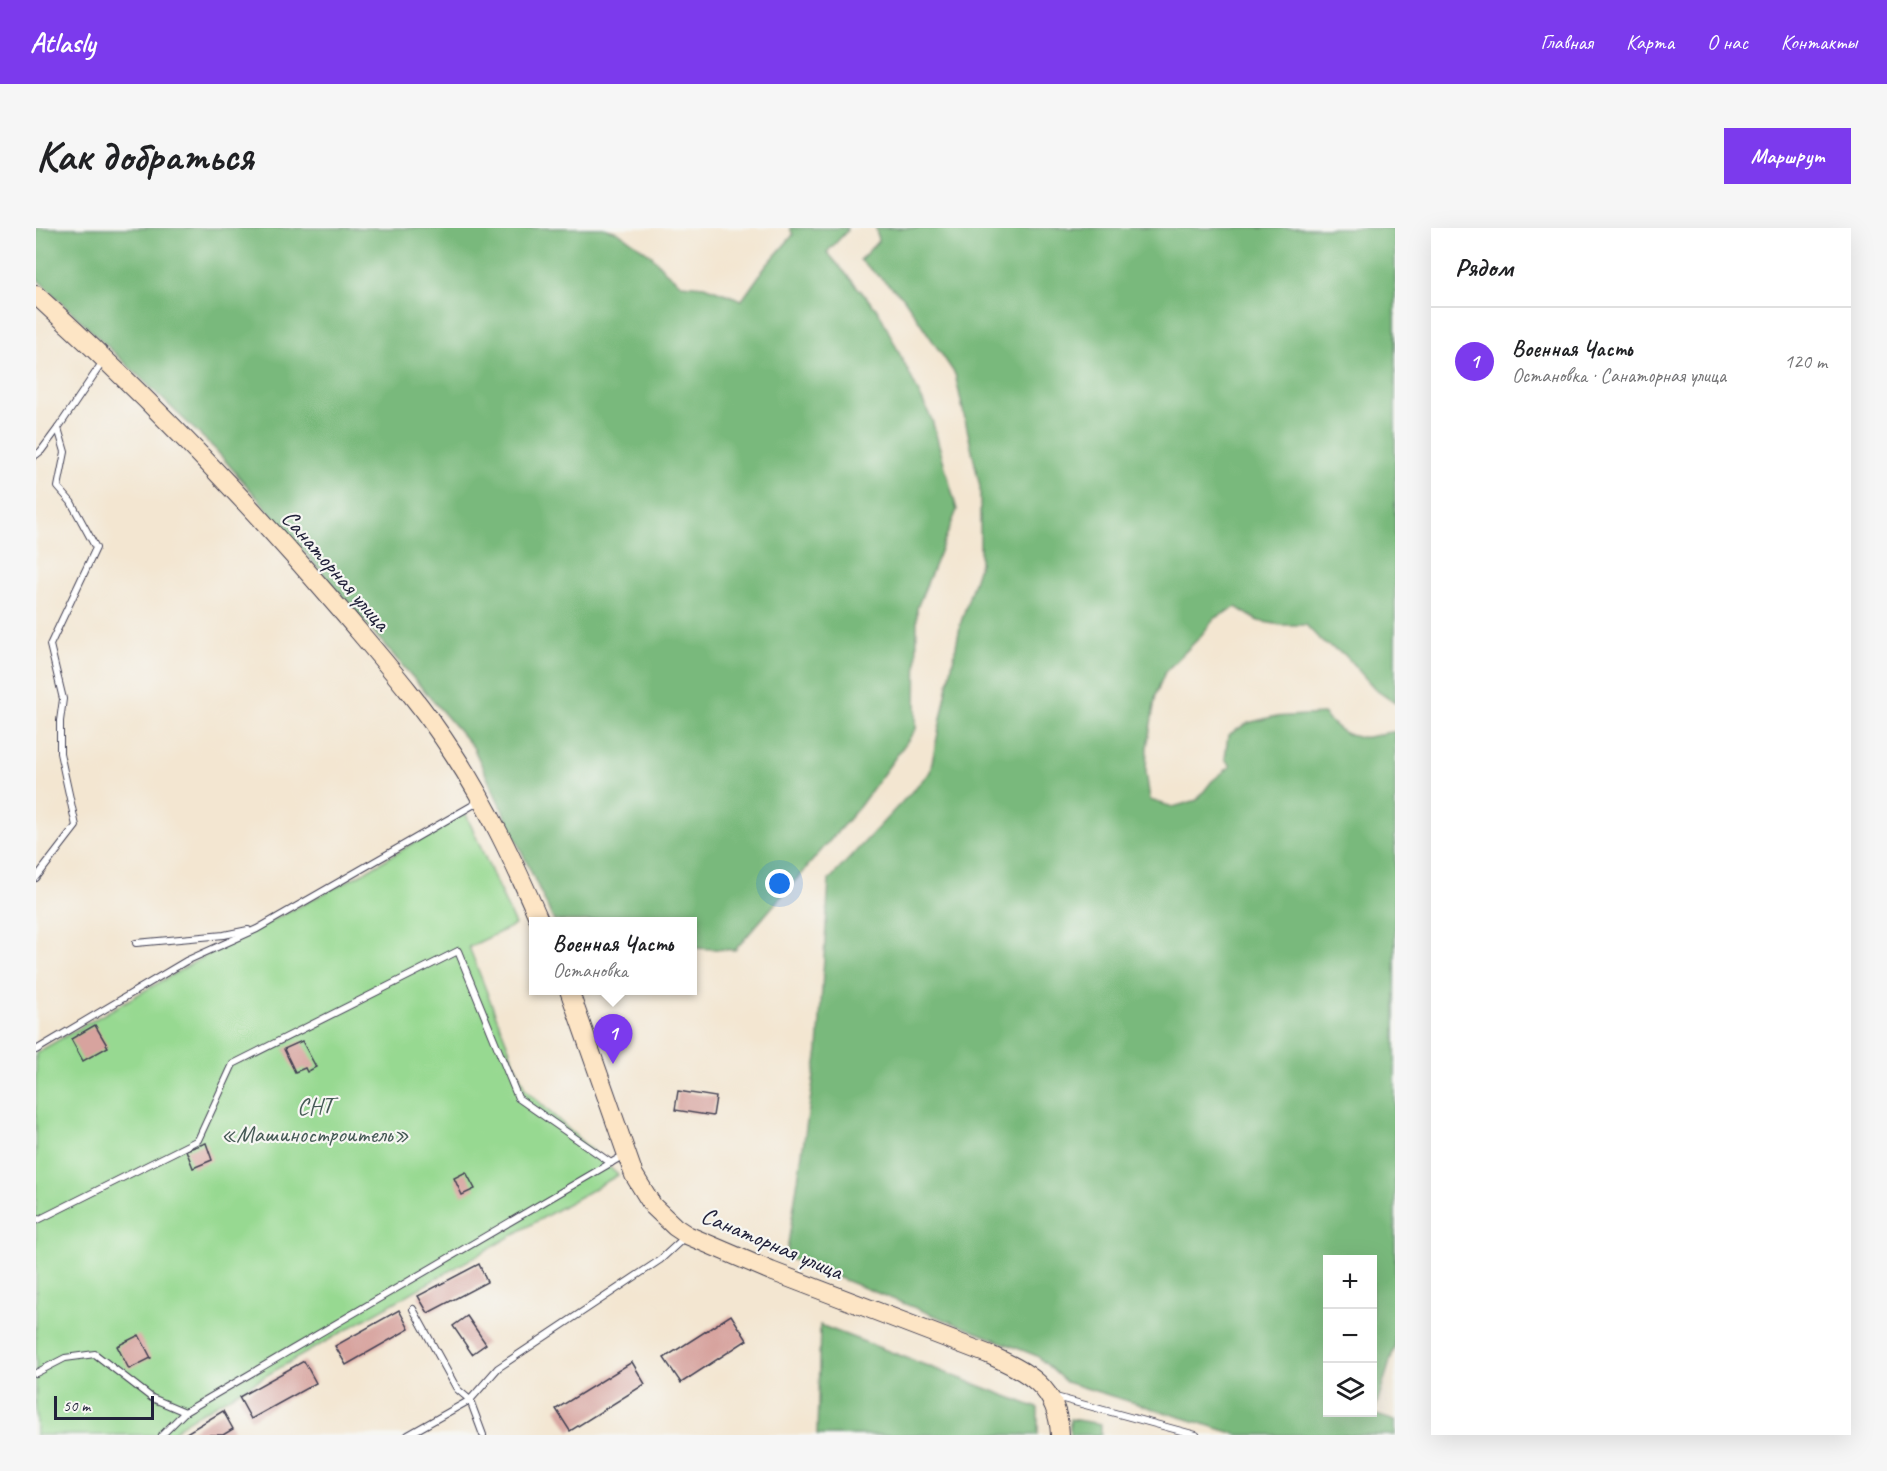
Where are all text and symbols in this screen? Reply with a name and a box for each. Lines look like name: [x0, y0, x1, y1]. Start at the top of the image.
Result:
text: Atlasly: [30, 25, 95, 60]
text: Главная: [1540, 29, 1593, 55]
text: Карта: [1626, 29, 1674, 55]
text: О нас: [1707, 29, 1748, 55]
text: Контакты: [1781, 29, 1857, 55]
button: Маршрут: [1724, 128, 1851, 184]
text: Как добраться: [36, 130, 253, 183]
text: Рядом: [1455, 251, 1513, 284]
text: Военная Часть: [1512, 335, 1632, 363]
text: 1: [1470, 349, 1479, 374]
text: 120 m: [1784, 349, 1827, 374]
text: Остановка · Санаторная улица: [1512, 363, 1726, 388]
street label: Санаторная улица: [275, 503, 398, 638]
your location: [765, 869, 794, 898]
popup: [529, 917, 697, 995]
text: Военная Часть: [553, 930, 673, 958]
text: Остановка: [553, 958, 628, 983]
pin: 1: [594, 1014, 632, 1064]
park label: СНТ «Машиностроитель»: [221, 1091, 409, 1149]
street label: Санаторная улица: [697, 1200, 849, 1287]
map controls: [1323, 1255, 1377, 1417]
button: +: [1323, 1255, 1377, 1309]
button: −: [1323, 1309, 1377, 1363]
button: layers: [1323, 1363, 1377, 1417]
scale bar: [54, 1393, 154, 1420]
text: 50 m: [63, 1396, 90, 1416]

